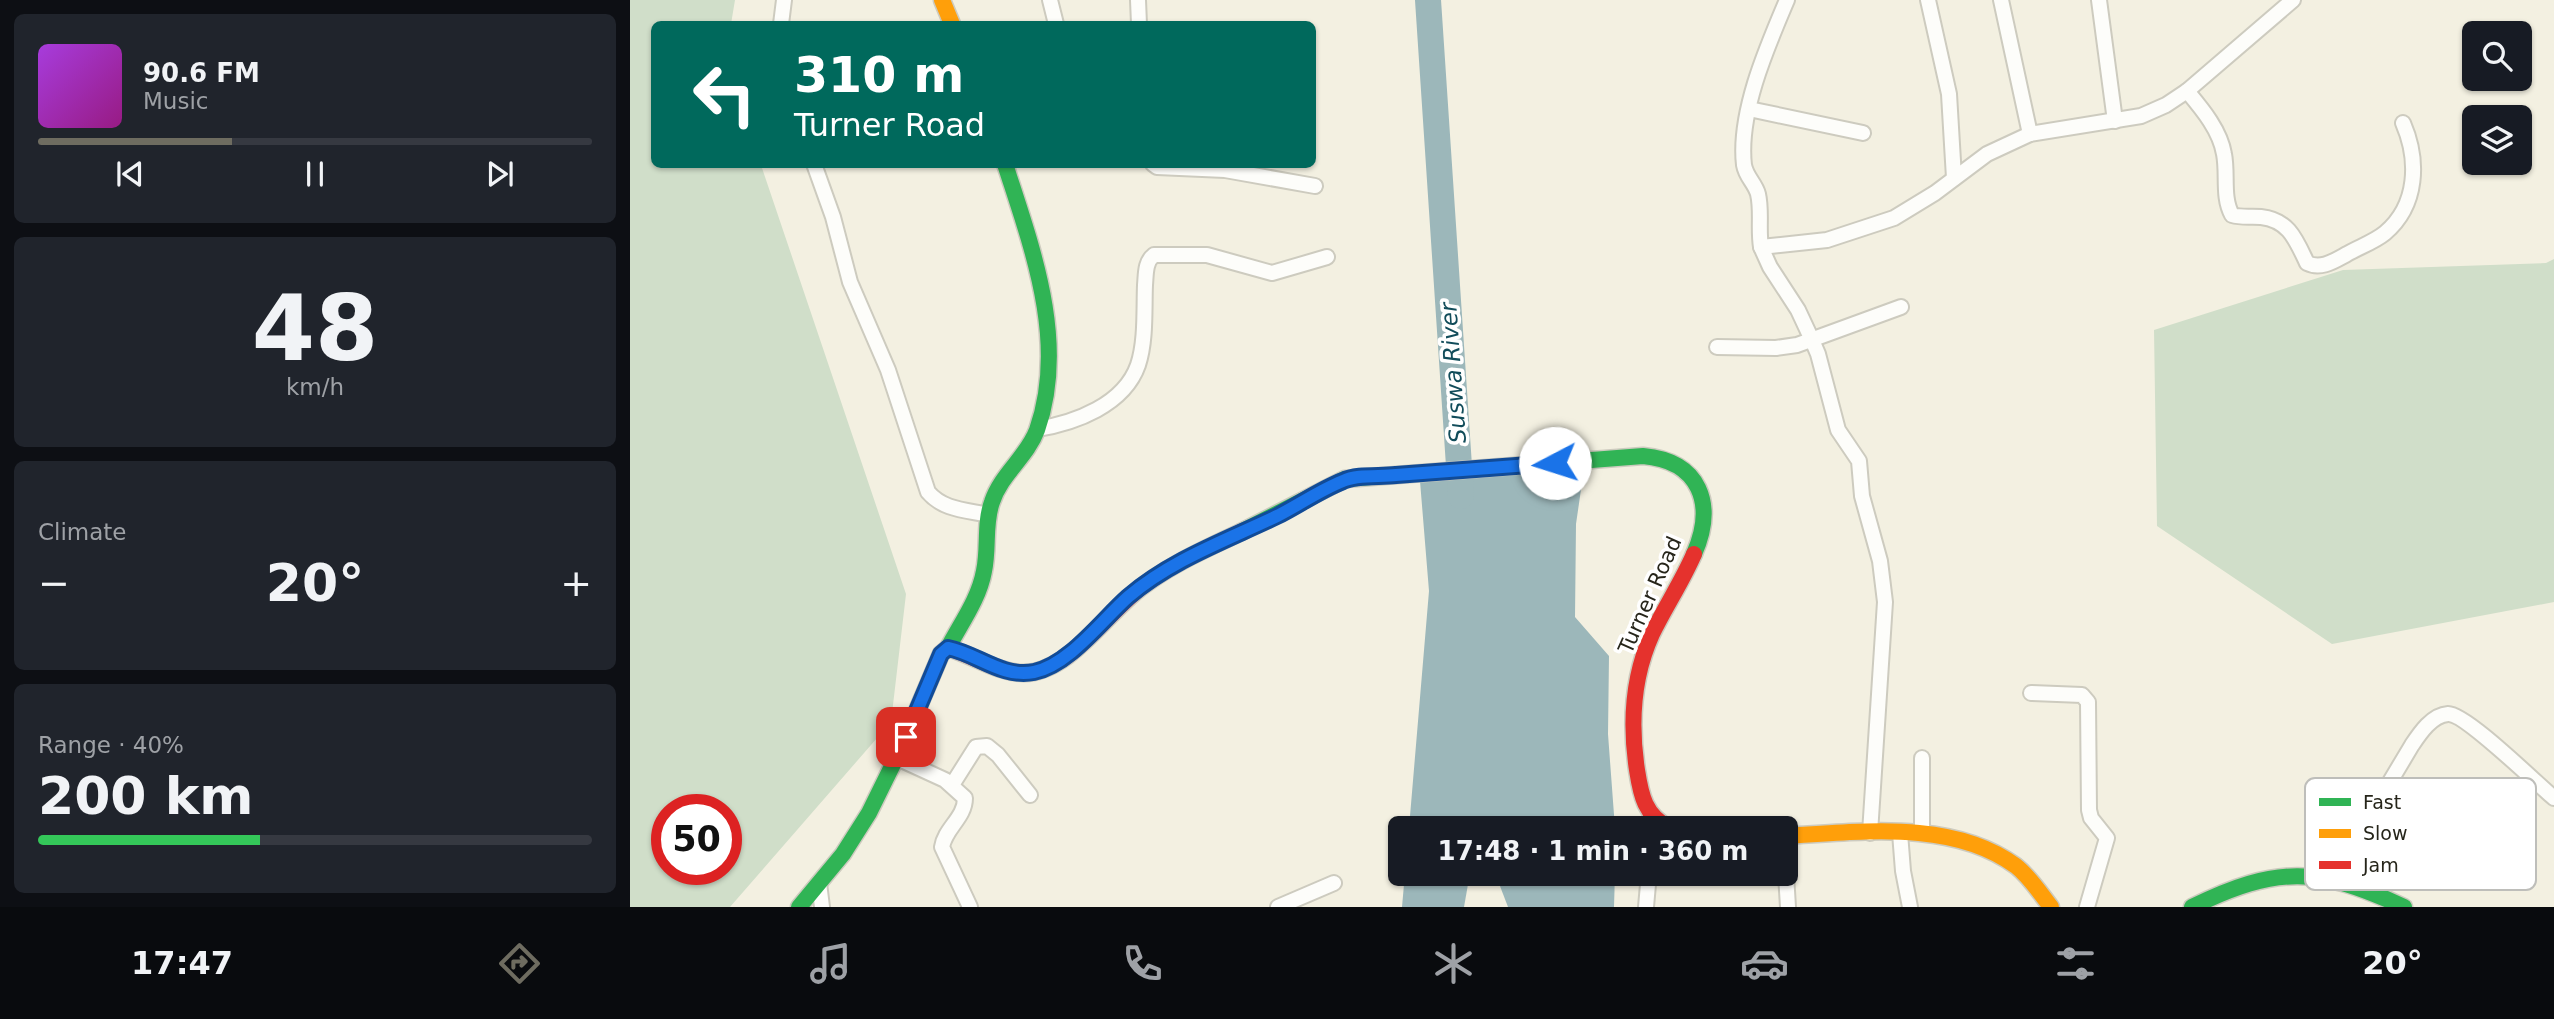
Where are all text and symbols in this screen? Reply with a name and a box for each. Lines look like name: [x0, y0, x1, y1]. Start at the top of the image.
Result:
map controls: [2462, 21, 2532, 175]
button: search: [2462, 21, 2532, 91]
text: 310 m: [794, 47, 964, 104]
icon: left: [679, 49, 770, 140]
text: 90.6 FM: [143, 58, 260, 88]
text: Music: [143, 88, 208, 114]
button: layers: [2462, 105, 2532, 175]
text: Turner Road: [794, 106, 985, 144]
icon: previous: [111, 155, 149, 193]
icon: pause: [296, 155, 334, 193]
icon: next: [481, 155, 519, 193]
text: 48: [252, 276, 378, 381]
water label: Suswa River: [1435, 300, 1471, 444]
text: km/h: [286, 374, 344, 400]
position arrow: [1518, 426, 1592, 500]
text: Climate: [38, 519, 127, 545]
street label: Turner Road: [1613, 533, 1686, 658]
text: 20°: [266, 553, 364, 613]
text: −: [38, 561, 70, 605]
text: +: [560, 561, 592, 605]
pin: [876, 707, 936, 767]
icon: arrive: [887, 718, 925, 756]
text: Range · 40%: [38, 732, 184, 758]
text: 200 km: [38, 766, 253, 826]
legend: [2305, 778, 2536, 890]
text: Fast: [2363, 791, 2401, 813]
speed limit sign: 50: [651, 794, 742, 885]
text: Slow: [2363, 822, 2408, 844]
text: 17:48 · 1 min · 360 m: [1438, 836, 1748, 866]
text: Jam: [2362, 854, 2399, 876]
icon: directions: [495, 939, 544, 988]
icon: music: [806, 939, 855, 988]
icon: phone: [1118, 939, 1167, 988]
icon: climate: [1429, 939, 1478, 988]
icon: car: [1740, 939, 1789, 988]
icon: filters: [2051, 939, 2100, 988]
text: 17:47: [131, 944, 233, 982]
text: 20°: [2362, 944, 2423, 982]

